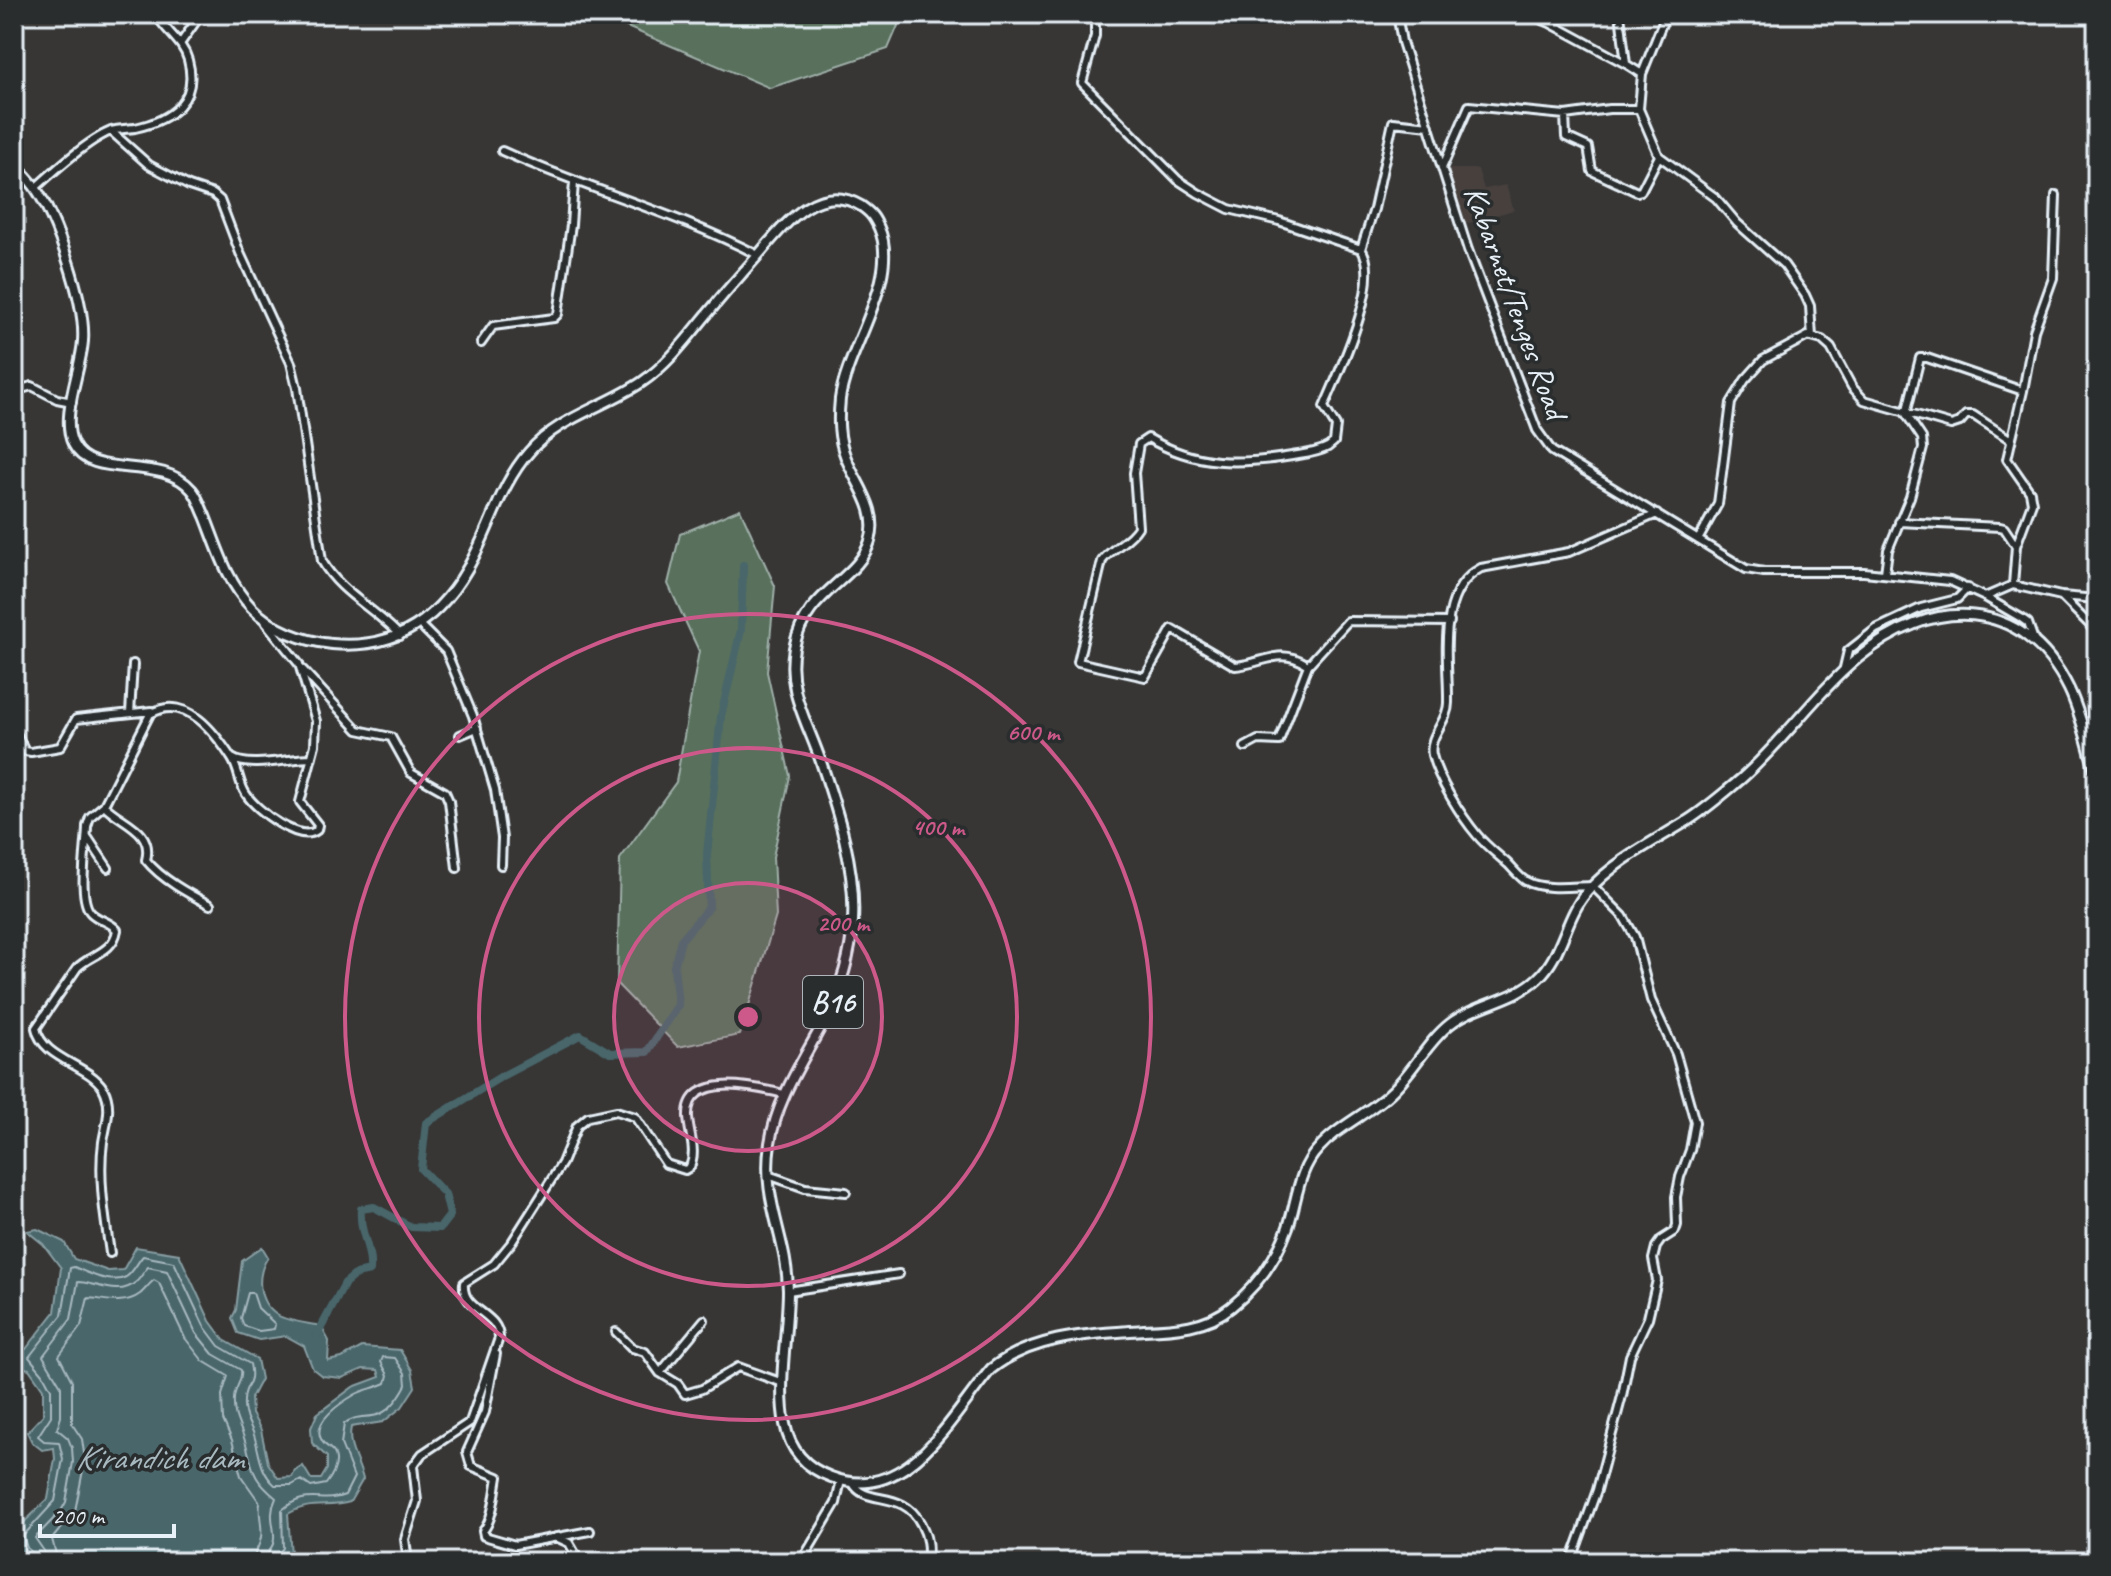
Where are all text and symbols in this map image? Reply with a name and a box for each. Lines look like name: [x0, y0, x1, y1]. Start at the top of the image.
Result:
street label: Kabarnet/Tenges Road: [1454, 180, 1578, 428]
text: 600 m: [1007, 717, 1062, 747]
text: 400 m: [912, 812, 966, 842]
text: 200 m: [817, 908, 871, 938]
road number: B16: [803, 976, 863, 1028]
centre of rings: [734, 1003, 762, 1031]
water label: Kirandich dam: [75, 1436, 246, 1479]
scale bar: [40, 1488, 174, 1538]
text: 200 m: [52, 1501, 106, 1531]

